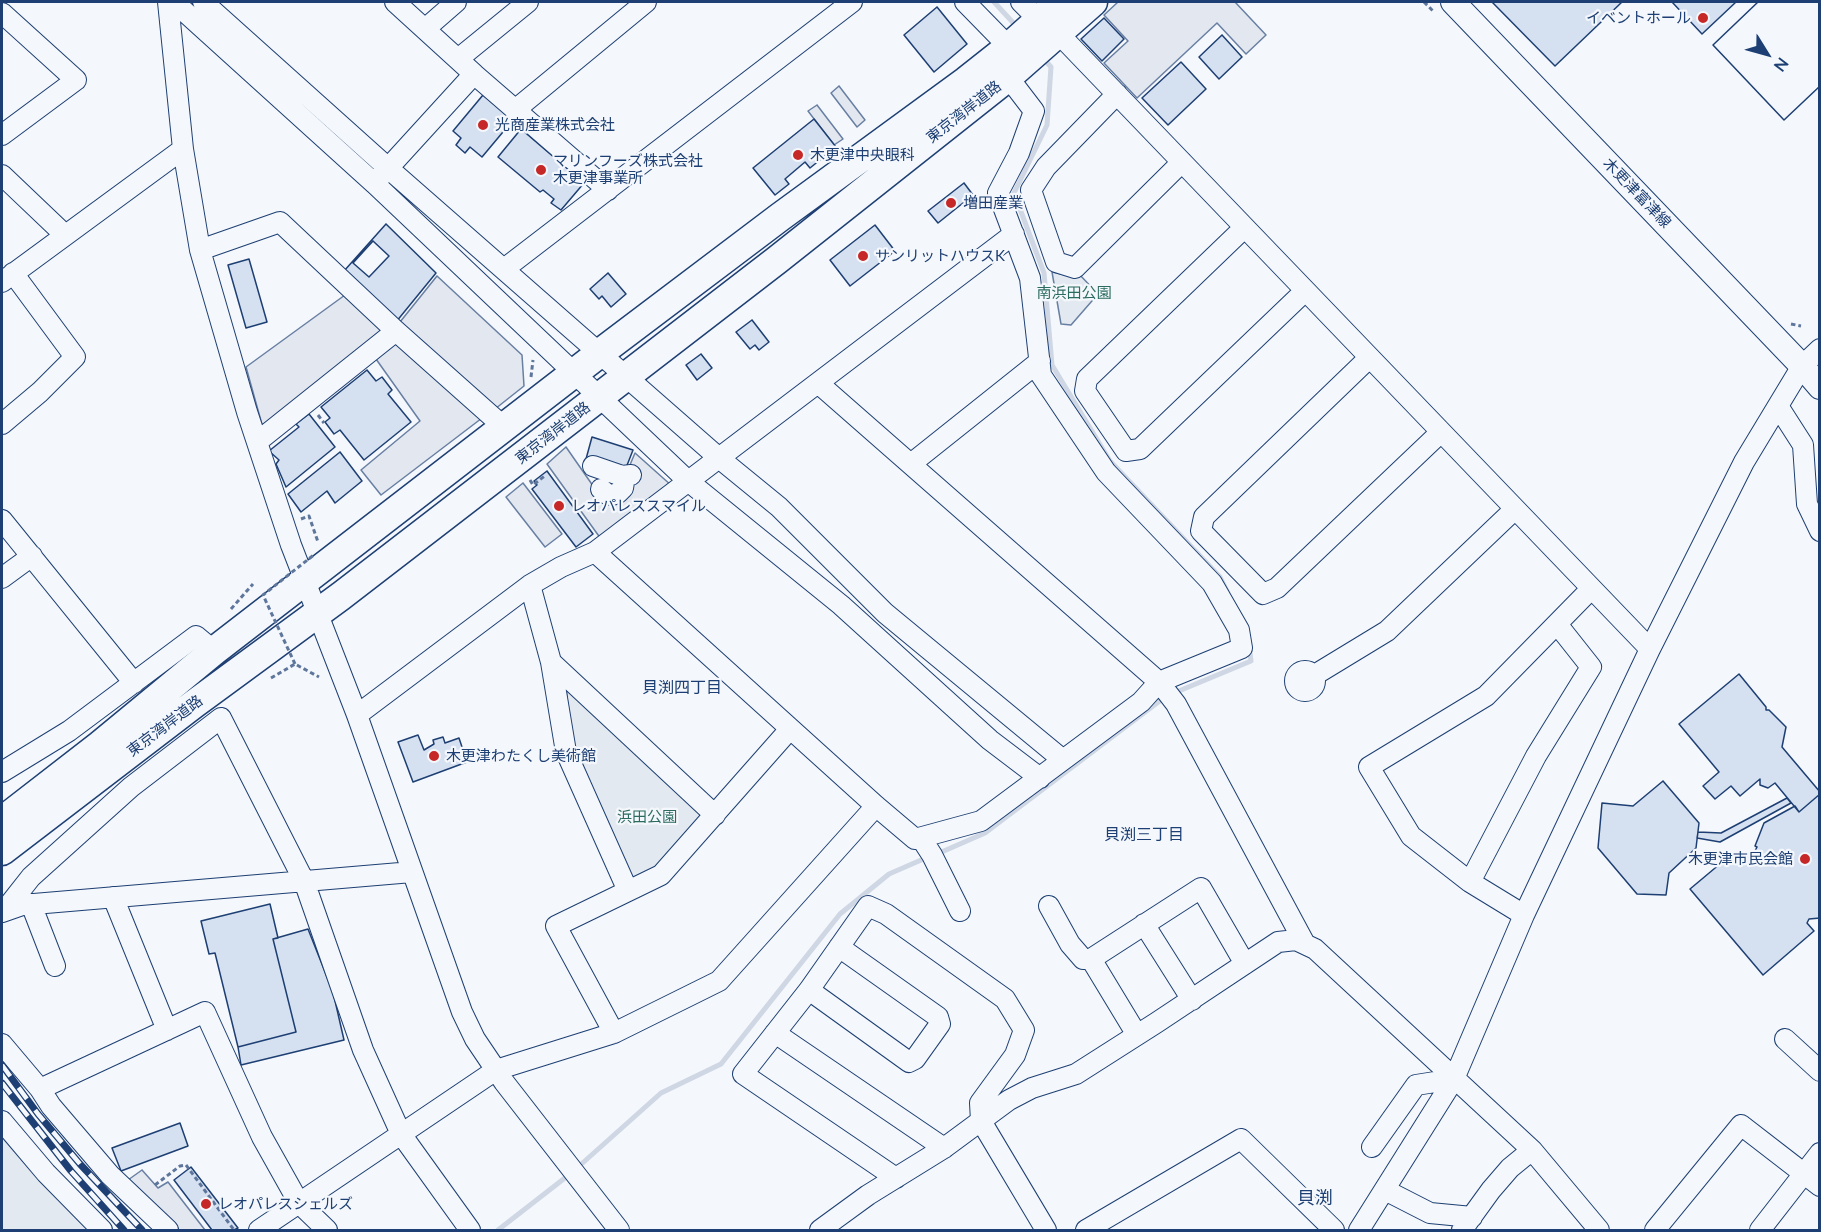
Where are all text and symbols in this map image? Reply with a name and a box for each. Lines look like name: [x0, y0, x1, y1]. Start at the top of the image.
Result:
place label: イベントホール: [1586, 9, 1691, 27]
marker: イベントホール: [1696, 11, 1710, 25]
north arrow: [1737, 24, 1797, 84]
text: N: [1770, 54, 1793, 76]
street label: 東京湾岸道路: [923, 77, 1005, 147]
place label: 光商産業株式会社: [495, 116, 615, 134]
marker: 光商産業株式会社: [476, 118, 490, 132]
place label: 木更津中央眼科: [810, 146, 915, 164]
marker: 木更津中央眼科: [791, 148, 805, 162]
place label: マリンフーズ株式会社 木更津事業所: [553, 152, 703, 187]
street label: 木更津富津線: [1599, 154, 1675, 232]
marker: マリンフーズ株式会社 木更津事業所: [534, 163, 548, 177]
place label: 増田産業: [963, 194, 1023, 212]
marker: 増田産業: [944, 196, 958, 210]
place label: サンリットハウスK: [875, 247, 1005, 265]
marker: サンリットハウスK: [856, 249, 870, 263]
park label: 南浜田公園: [1037, 284, 1111, 302]
street label: 東京湾岸道路: [512, 398, 594, 468]
place label: レオパレススマイル: [571, 497, 706, 515]
marker: レオパレススマイル: [552, 499, 566, 513]
district label: 貝渕四丁目: [642, 678, 722, 698]
street label: 東京湾岸道路: [124, 692, 206, 760]
place label: 木更津わたくし美術館: [446, 747, 596, 765]
marker: 木更津わたくし美術館: [427, 749, 441, 763]
park label: 浜田公園: [617, 808, 677, 826]
district label: 貝渕三丁目: [1104, 825, 1184, 845]
place label: 木更津市民会館: [1688, 850, 1793, 868]
marker: 木更津市民会館: [1798, 852, 1812, 866]
district label: 貝渕: [1297, 1187, 1333, 1209]
place label: レオパレスシェルズ: [218, 1195, 353, 1213]
marker: レオパレスシェルズ: [199, 1197, 213, 1211]

